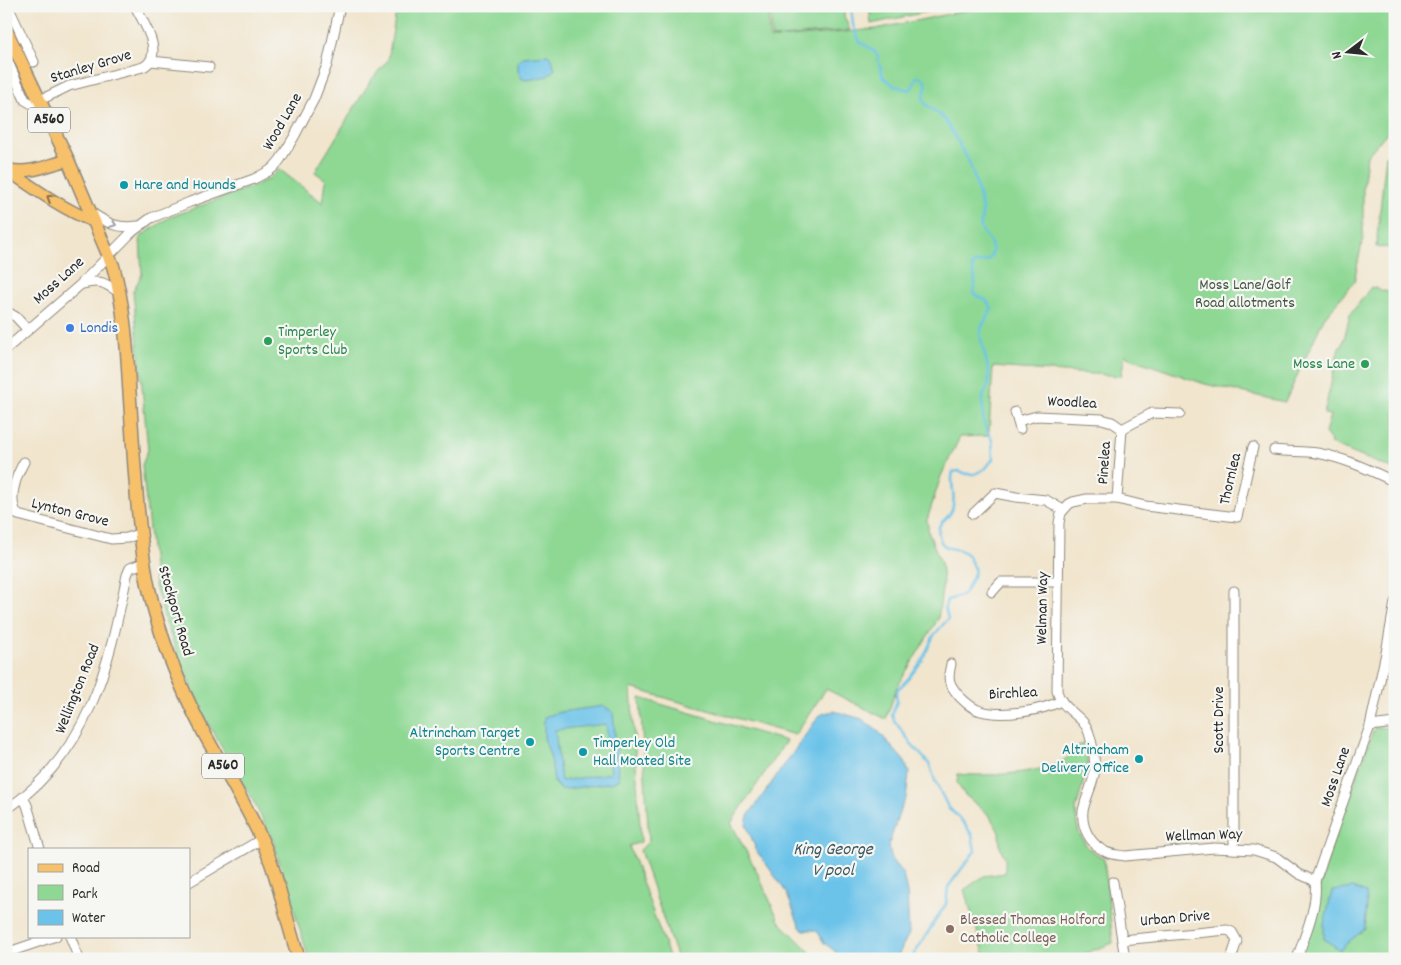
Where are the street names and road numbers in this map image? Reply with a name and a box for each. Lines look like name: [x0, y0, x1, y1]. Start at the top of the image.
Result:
street label: Stanley Grove: [48, 44, 134, 90]
street label: Wood Lane: [257, 89, 309, 155]
road number: A560: [28, 108, 70, 132]
street label: Moss Lane: [28, 252, 90, 310]
street label: Woodlea: [1047, 390, 1098, 416]
street label: Pinelea: [1092, 440, 1118, 485]
street label: Thornlea: [1214, 450, 1248, 507]
street label: Lynton Grove: [29, 492, 111, 534]
street label: Stockport Road: [151, 563, 199, 659]
street label: Welman Way: [1031, 571, 1055, 645]
street label: Wellington Road: [50, 641, 106, 737]
street label: Birchlea: [988, 681, 1038, 707]
street label: Scott Drive: [1208, 687, 1231, 753]
street label: Moss Lane: [1315, 744, 1357, 810]
road number: A560: [202, 754, 244, 778]
street label: Wellman Way: [1165, 823, 1243, 849]
street label: Urban Drive: [1139, 904, 1211, 934]

